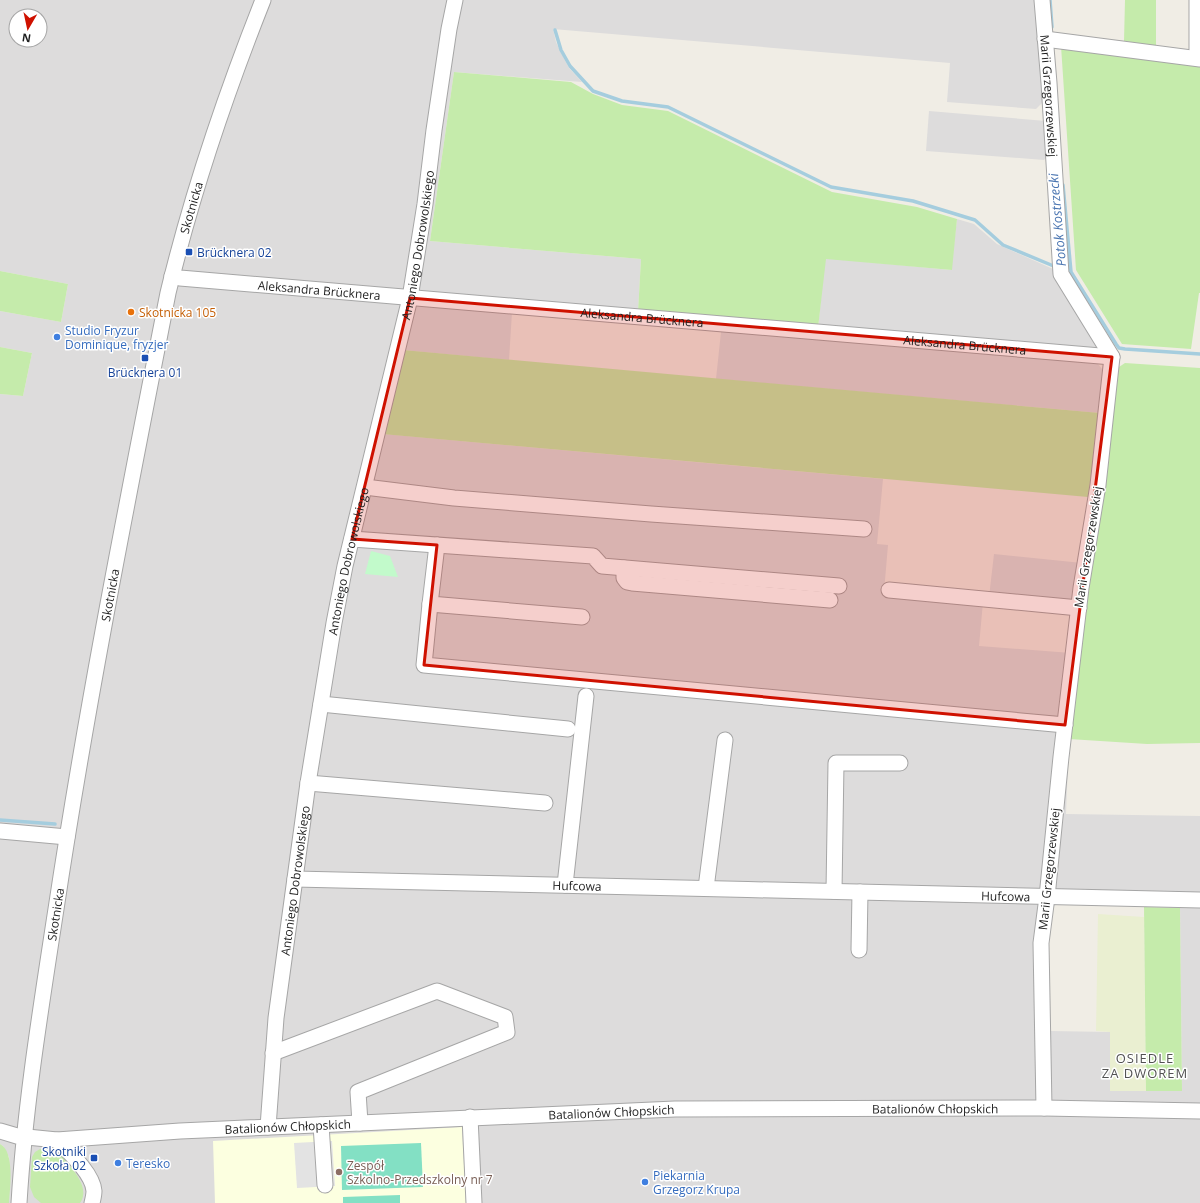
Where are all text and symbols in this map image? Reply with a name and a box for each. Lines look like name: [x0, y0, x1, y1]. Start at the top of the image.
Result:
north arrow: [8, 8, 48, 48]
text: N: [21, 30, 32, 46]
street label: Marii Grzegorzewskiej: [1036, 34, 1062, 157]
street label: Antoniego Dobrowolskiego: [397, 169, 438, 321]
water label: Potok Kostrzecki: [1044, 172, 1070, 267]
street label: Skotnicka: [175, 179, 207, 236]
place label: Brücknera 02: [197, 244, 272, 261]
marker: Brücknera 02: [184, 247, 194, 257]
street label: Aleksandra Brücknera: [257, 276, 381, 303]
street label: Aleksandra Brücknera: [580, 303, 704, 331]
place label: Skotnicka 105: [139, 304, 216, 321]
marker: Skotnicka 105: [126, 307, 136, 317]
place label: Studio Fryzur Dominique, fryzjer: [65, 322, 168, 353]
street label: Aleksandra Brücknera: [903, 331, 1027, 358]
marker: Studio Fryzur Dominique, fryzjer: [52, 332, 62, 342]
marker: Brücknera 01: [140, 353, 150, 363]
place label: Brücknera 01: [108, 364, 182, 381]
street label: Antoniego Dobrowolskiego: [324, 485, 372, 636]
street label: Marii Grzegorzewskiej: [1070, 485, 1106, 609]
street label: Skotnicka: [96, 567, 123, 623]
street label: Antoniego Dobrowolskiego: [276, 805, 313, 957]
street label: Marii Grzegorzewskiej: [1034, 807, 1064, 931]
street label: Hufcowa: [552, 876, 602, 894]
street label: Skotnicka: [43, 887, 68, 942]
street label: Hufcowa: [981, 887, 1031, 905]
district label: OSIEDLE ZA DWOREM: [1102, 1049, 1188, 1082]
street label: Batalionów Chłopskich: [872, 1100, 998, 1117]
street label: Batalionów Chłopskich: [548, 1101, 675, 1123]
street label: Batalionów Chłopskich: [224, 1115, 351, 1138]
place label: Skotniki Szkoła 02: [34, 1143, 86, 1174]
marker: Skotniki Szkoła 02: [89, 1153, 99, 1163]
place label: Teresko: [126, 1155, 170, 1172]
place label: Zespół Szkolno-Przedszkolny nr 7: [347, 1157, 493, 1188]
marker: Teresko: [113, 1158, 123, 1168]
marker: Zespół Szkolno-Przedszkolny nr 7: [334, 1167, 344, 1177]
place label: Piekarnia Grzegorz Krupa: [653, 1167, 740, 1198]
marker: Piekarnia Grzegorz Krupa: [640, 1177, 650, 1187]

